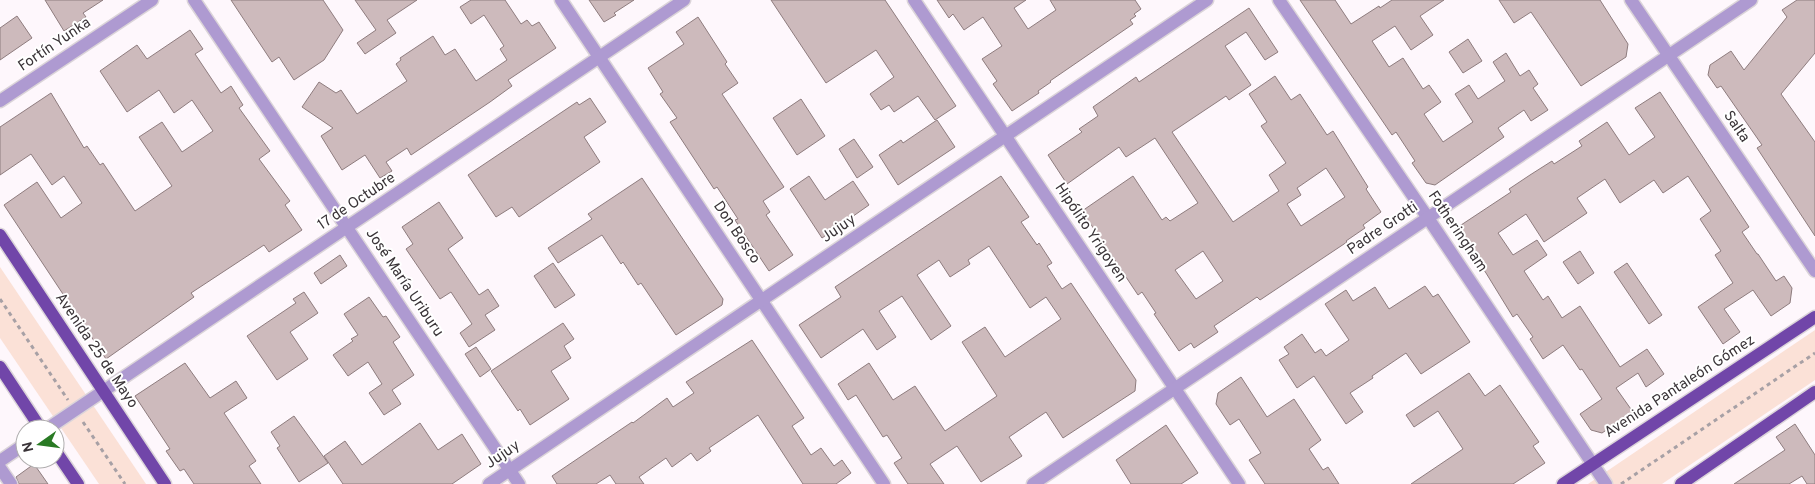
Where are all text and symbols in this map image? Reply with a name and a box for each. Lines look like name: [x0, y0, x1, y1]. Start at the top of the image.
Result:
street label: Fortín Yunka: [15, 14, 95, 76]
street label: Salta: [1719, 108, 1753, 146]
street label: 17 de Octubre: [314, 169, 400, 235]
street label: Hipólito Yrigoyen: [1050, 180, 1130, 286]
street label: Fotheringham: [1423, 188, 1491, 276]
street label: Don Bosco: [708, 198, 764, 268]
street label: Padre Grotti: [1344, 198, 1422, 260]
street label: Jujuy: [818, 211, 860, 247]
street label: José María Uriburu: [361, 225, 447, 341]
street label: Avenida 25 de Mayo: [50, 290, 142, 412]
street label: Avenida Pantaleón Gómez: [1601, 331, 1759, 443]
north arrow: [15, 419, 65, 469]
street label: Jujuy: [482, 437, 524, 473]
text: N: [19, 440, 38, 454]

